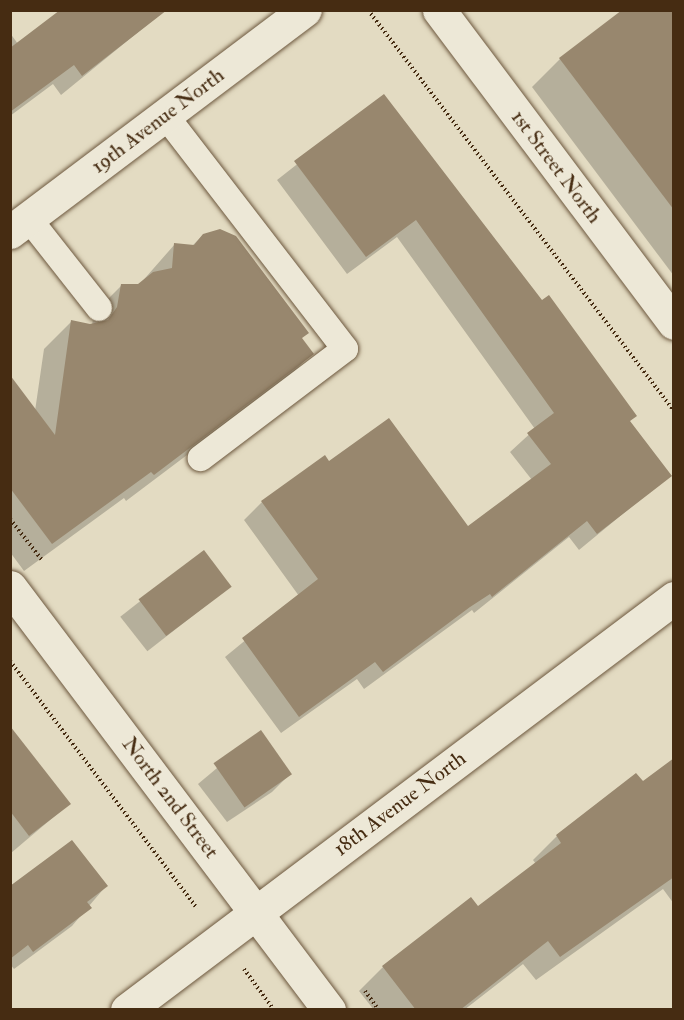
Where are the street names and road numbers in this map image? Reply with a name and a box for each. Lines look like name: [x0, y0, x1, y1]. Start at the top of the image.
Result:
street label: 19th Avenue North: [87, 63, 229, 179]
street label: 1st Street North: [505, 105, 607, 229]
street label: North 2nd Street: [116, 732, 224, 864]
street label: 18th Avenue North: [329, 746, 471, 862]

